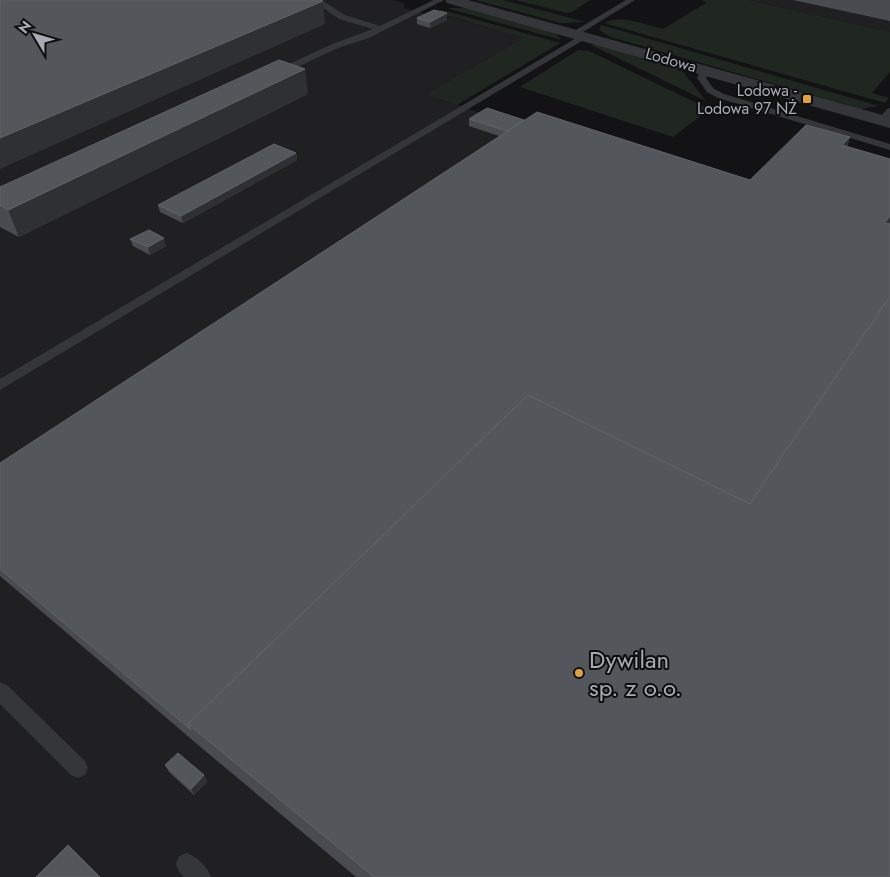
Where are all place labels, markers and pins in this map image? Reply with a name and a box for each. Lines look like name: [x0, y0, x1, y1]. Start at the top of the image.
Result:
place label: Lodowa - Lodowa 97 NŻ: [697, 79, 798, 120]
marker: Lodowa - Lodowa 97 NŻ: [801, 93, 813, 105]
place label: Dywilan sp. z o.o.: [589, 642, 682, 705]
marker: Dywilan sp. z o.o.: [573, 667, 585, 679]

